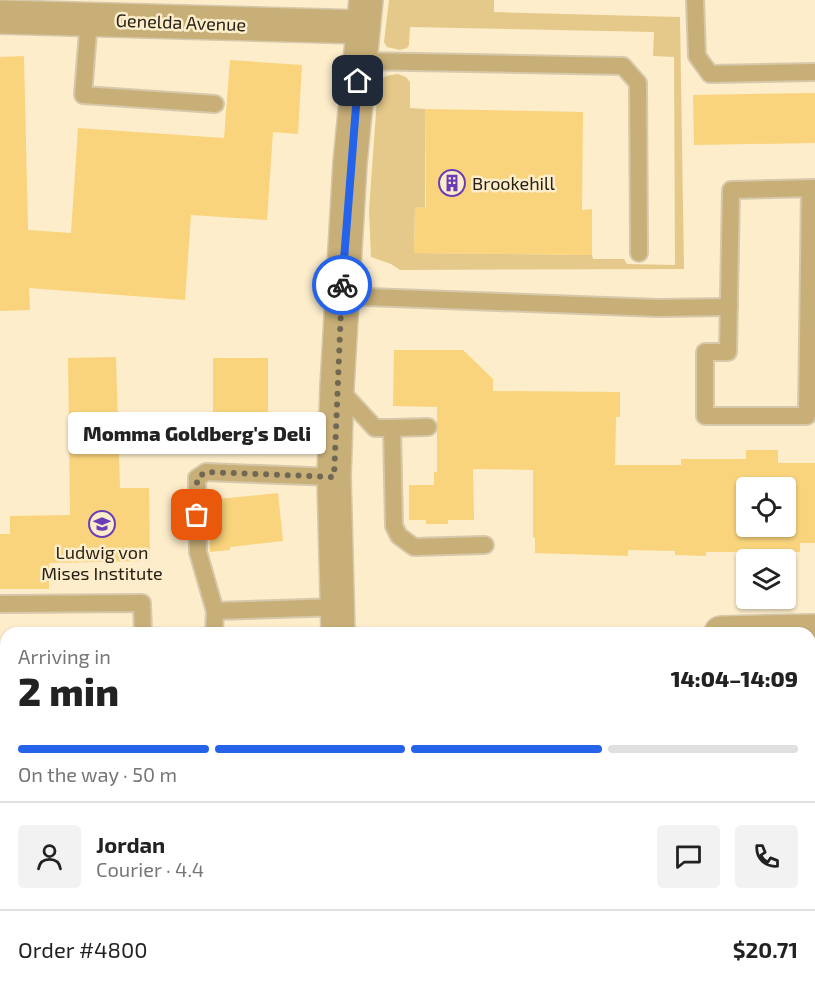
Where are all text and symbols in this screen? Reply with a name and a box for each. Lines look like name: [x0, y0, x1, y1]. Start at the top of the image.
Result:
street label: Genelda Avenue: [115, 9, 247, 35]
pin: [332, 55, 383, 106]
icon: home: [341, 64, 374, 97]
building icon: Brookehill: [437, 168, 467, 198]
place label: Brookehill: [472, 172, 555, 194]
courier: [312, 255, 372, 315]
icon: bike: [326, 269, 359, 302]
callout: Momma Goldberg's Deli: [68, 413, 326, 455]
text: Momma Goldberg's Deli: [83, 421, 311, 445]
map controls: [736, 477, 796, 609]
button: locate: [736, 477, 796, 537]
pin: [171, 489, 222, 540]
icon: bag: [180, 498, 213, 531]
school or university icon: Ludwig von Mises Institute: [87, 509, 117, 539]
place label: Ludwig von Mises Institute: [41, 541, 163, 584]
button: layers: [736, 549, 796, 609]
text: Arriving in: [18, 644, 111, 668]
text: 14:04–14:09: [671, 665, 798, 691]
text: 2 min: [18, 667, 119, 714]
text: On the way · 50 m: [18, 762, 177, 786]
button: person: [18, 825, 81, 888]
button: chat: [657, 825, 720, 888]
button: phone: [735, 825, 798, 888]
text: Jordan: [96, 831, 165, 857]
text: Courier · 4.4: [96, 857, 204, 881]
text: Order #4800: [18, 936, 147, 962]
text: $20.71: [733, 936, 798, 962]

